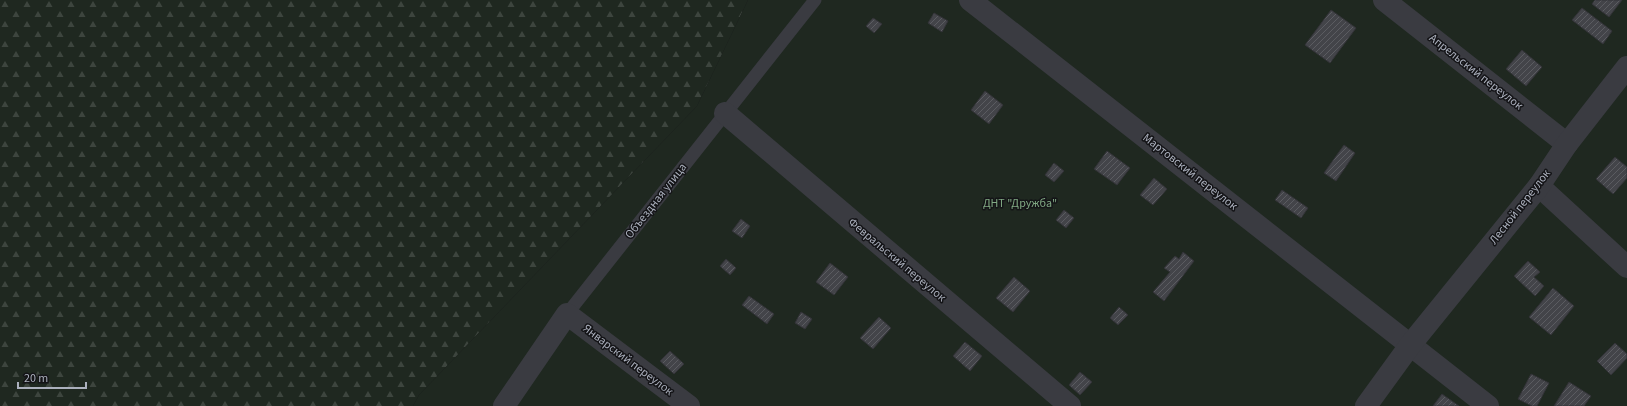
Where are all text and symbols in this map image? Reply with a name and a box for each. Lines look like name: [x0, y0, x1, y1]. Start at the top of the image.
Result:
street label: Апрельский переулок: [1425, 30, 1527, 114]
street label: Мартовский переулок: [1139, 130, 1241, 214]
street label: Объездная улица: [621, 160, 691, 242]
street label: Лесной переулок: [1485, 166, 1555, 248]
park label: ДНТ "Дружба": [983, 195, 1057, 212]
street label: Февральский переулок: [845, 214, 949, 306]
street label: Январский переулок: [579, 320, 677, 400]
scale bar: [18, 364, 86, 390]
text: 20 m: [24, 370, 48, 387]

